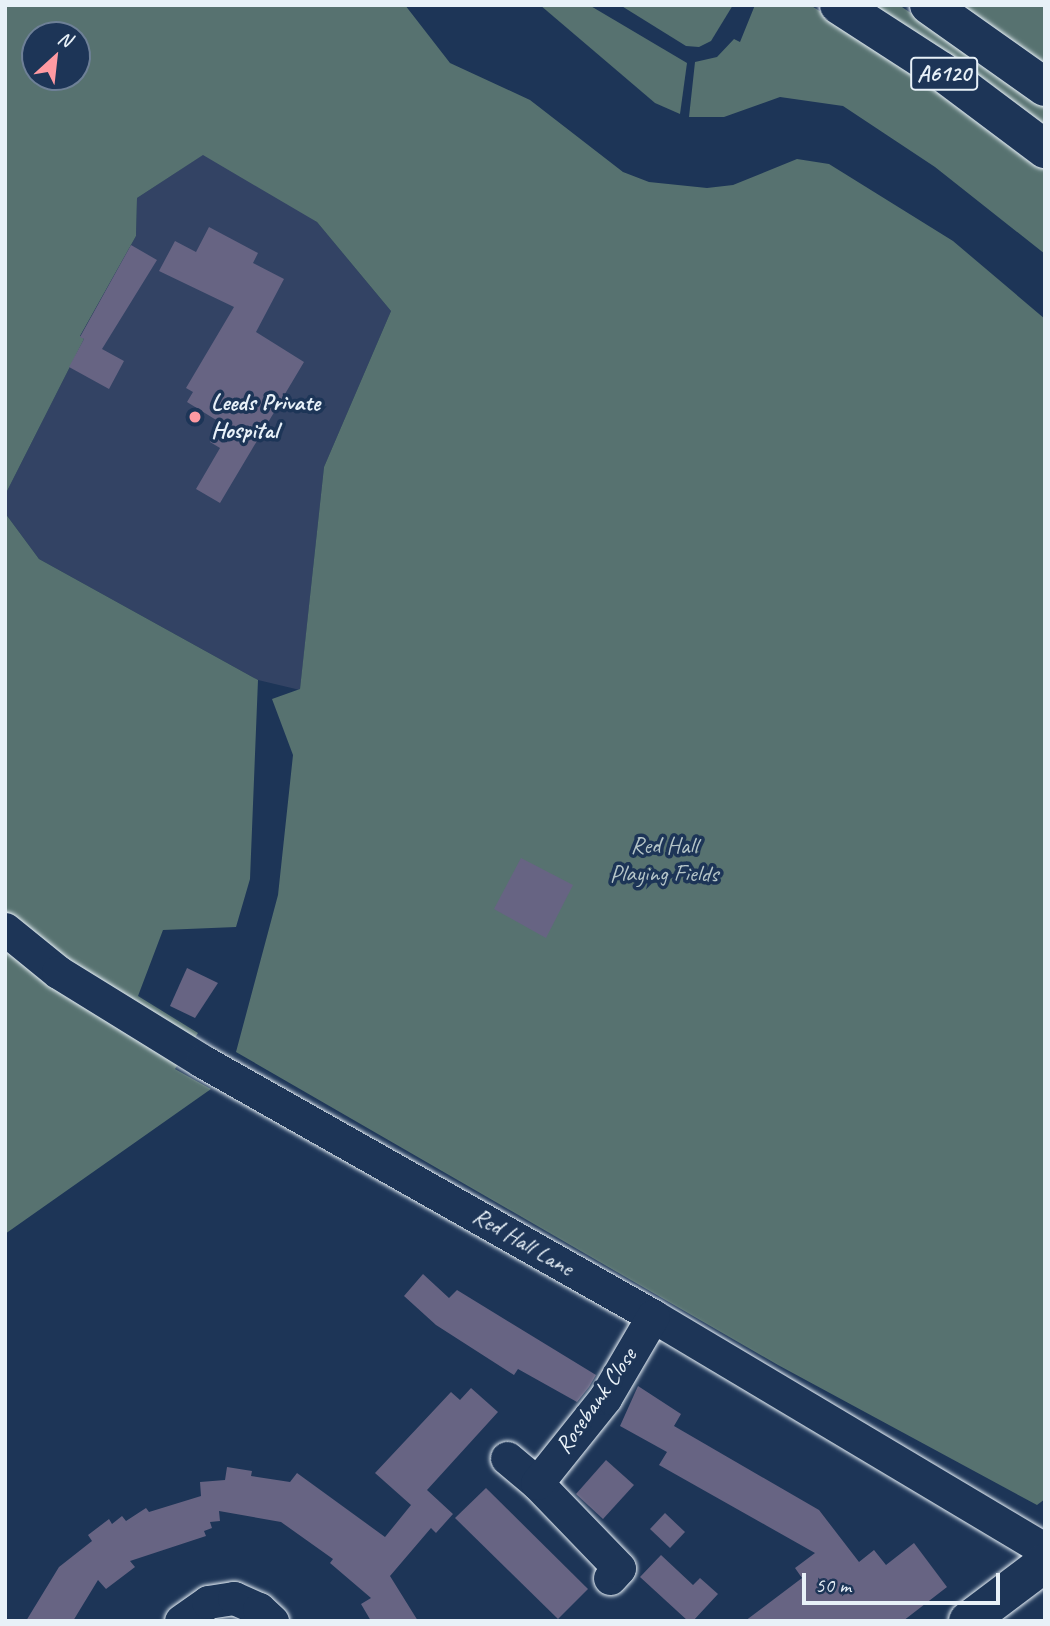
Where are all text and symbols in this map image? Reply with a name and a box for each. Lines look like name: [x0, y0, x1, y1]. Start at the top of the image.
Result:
north arrow: [21, 21, 91, 91]
text: N: [54, 26, 75, 52]
road number: A6120: [909, 54, 979, 94]
place label: Leeds Private Hospital: [211, 389, 320, 445]
marker: Leeds Private Hospital: [185, 407, 205, 427]
park label: Red Hall Playing Fields: [610, 832, 718, 888]
street label: Red Hall Lane: [467, 1201, 579, 1283]
street label: Rosebank Close: [549, 1342, 643, 1460]
scale bar: [805, 1560, 1003, 1604]
text: 50 m: [815, 1572, 851, 1598]

